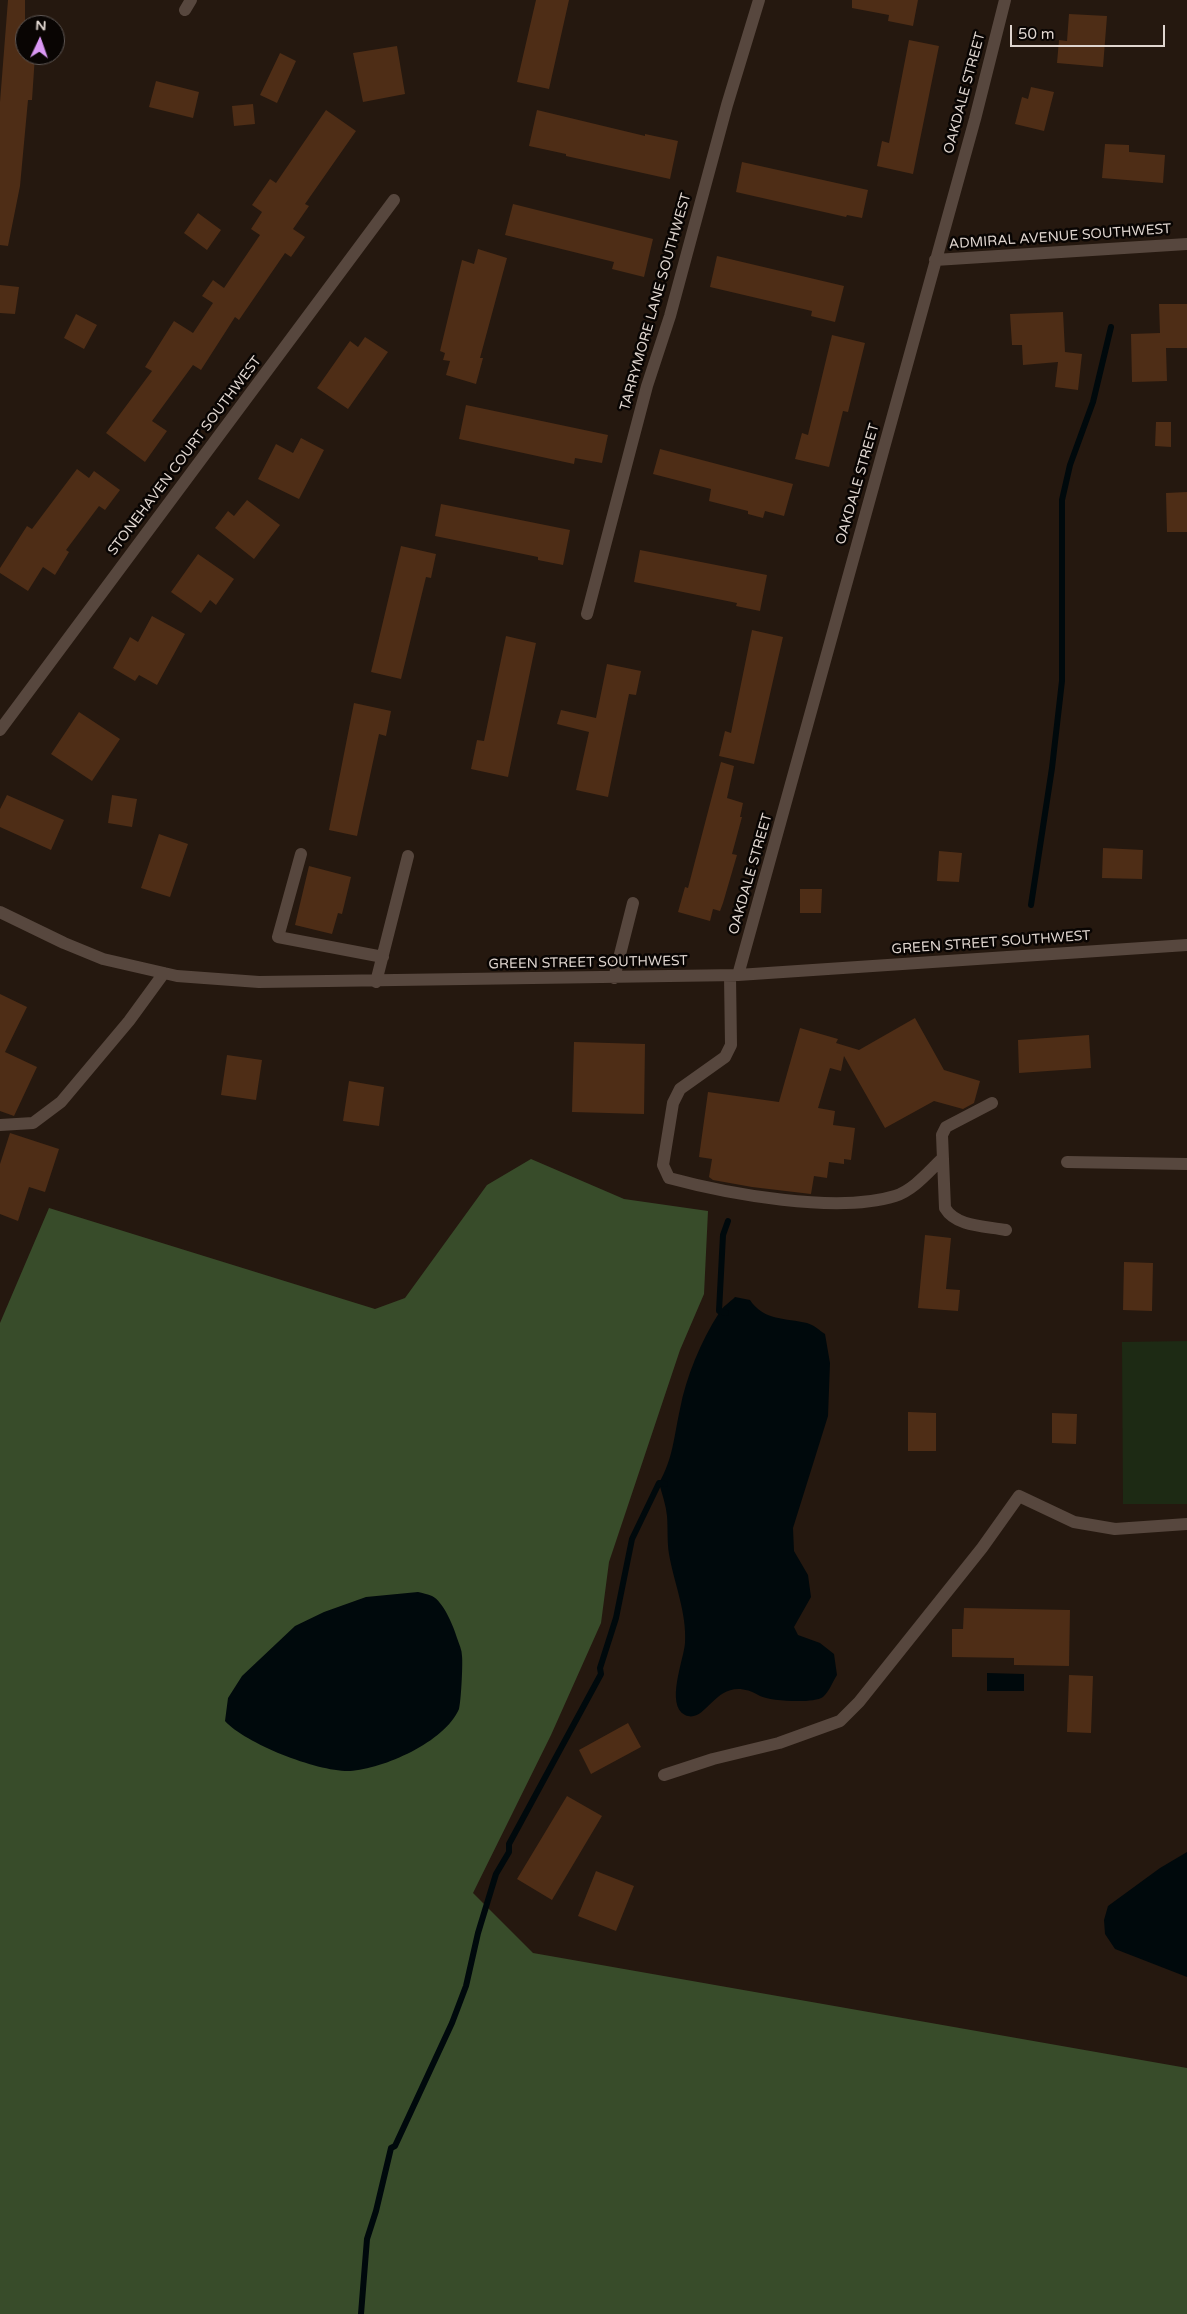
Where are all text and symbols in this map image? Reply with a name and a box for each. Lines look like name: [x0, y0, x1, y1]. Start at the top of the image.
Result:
north arrow: [15, 15, 65, 65]
scale bar: [1012, 15, 1167, 47]
text: N: [35, 17, 47, 34]
text: 50 m: [1018, 25, 1055, 43]
street label: OAKDALE STREET: [941, 30, 989, 156]
street label: TARRYMORE LANE SOUTHWEST: [617, 191, 695, 413]
street label: ADMIRAL AVENUE SOUTHWEST: [948, 221, 1172, 253]
street label: STONEHAVEN COURT SOUTHWEST: [105, 353, 265, 559]
street label: OAKDALE STREET: [833, 421, 883, 547]
street label: OAKDALE STREET: [726, 811, 776, 937]
street label: GREEN STREET SOUTHWEST: [891, 928, 1091, 958]
street label: GREEN STREET SOUTHWEST: [488, 953, 688, 973]

